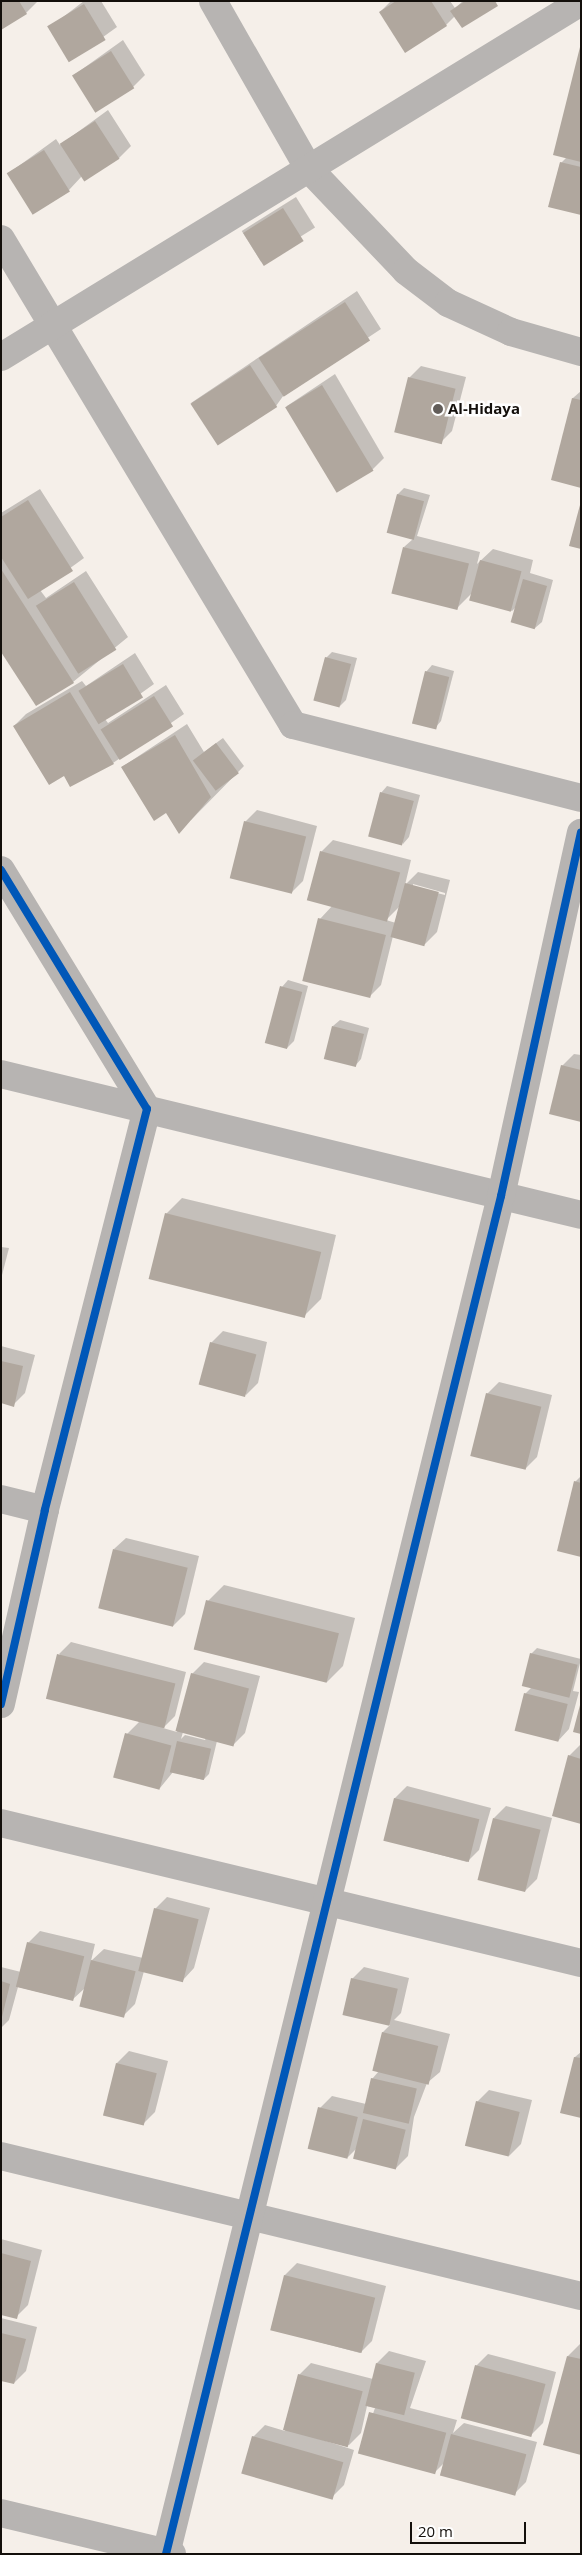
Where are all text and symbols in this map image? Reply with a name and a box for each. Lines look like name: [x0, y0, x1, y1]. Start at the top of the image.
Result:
place label: Al-Hidaya: [448, 400, 520, 418]
marker: Al-Hidaya: [432, 403, 444, 415]
scale bar: [412, 2512, 528, 2544]
text: 20 m: [418, 2521, 453, 2541]

